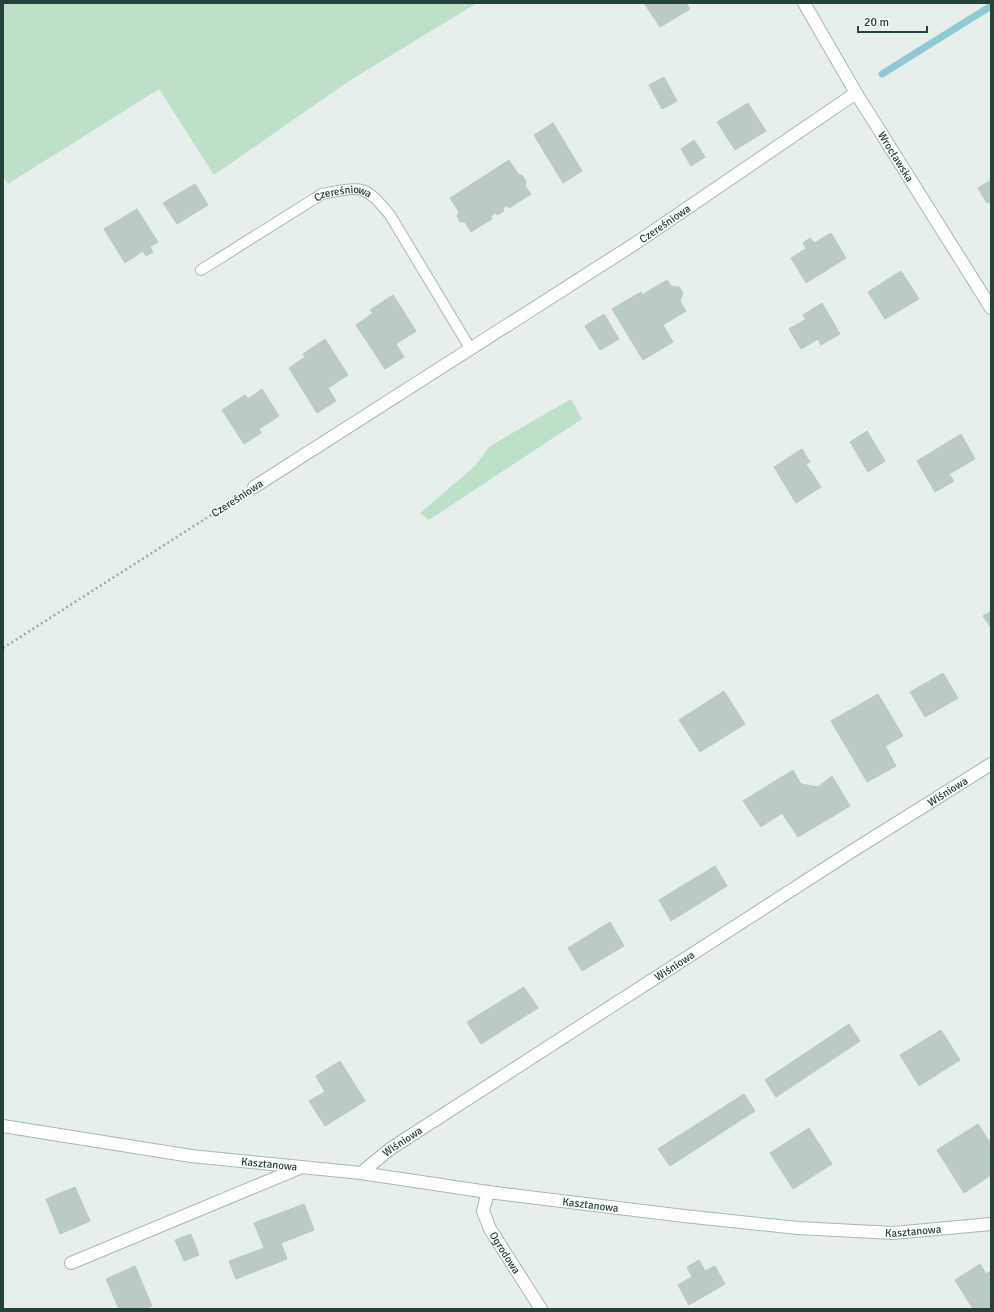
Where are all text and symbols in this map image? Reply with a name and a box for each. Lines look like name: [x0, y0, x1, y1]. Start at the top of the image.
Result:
scale bar: [858, 8, 927, 34]
text: 20 m: [864, 15, 889, 30]
street label: Wrocławska: [875, 129, 916, 185]
street label: Czereśniowa: [312, 183, 375, 204]
street label: Czereśniowa: [637, 202, 693, 246]
street label: Czereśniowa: [209, 477, 266, 520]
street label: Wiśniowa: [925, 774, 971, 809]
street label: Wiśniowa: [652, 948, 698, 984]
street label: Wiśniowa: [380, 1124, 425, 1160]
street label: Kasztanowa: [240, 1155, 298, 1174]
street label: Kasztanowa: [562, 1195, 620, 1215]
street label: Kasztanowa: [885, 1223, 942, 1240]
street label: Ogrodowa: [486, 1229, 523, 1277]

